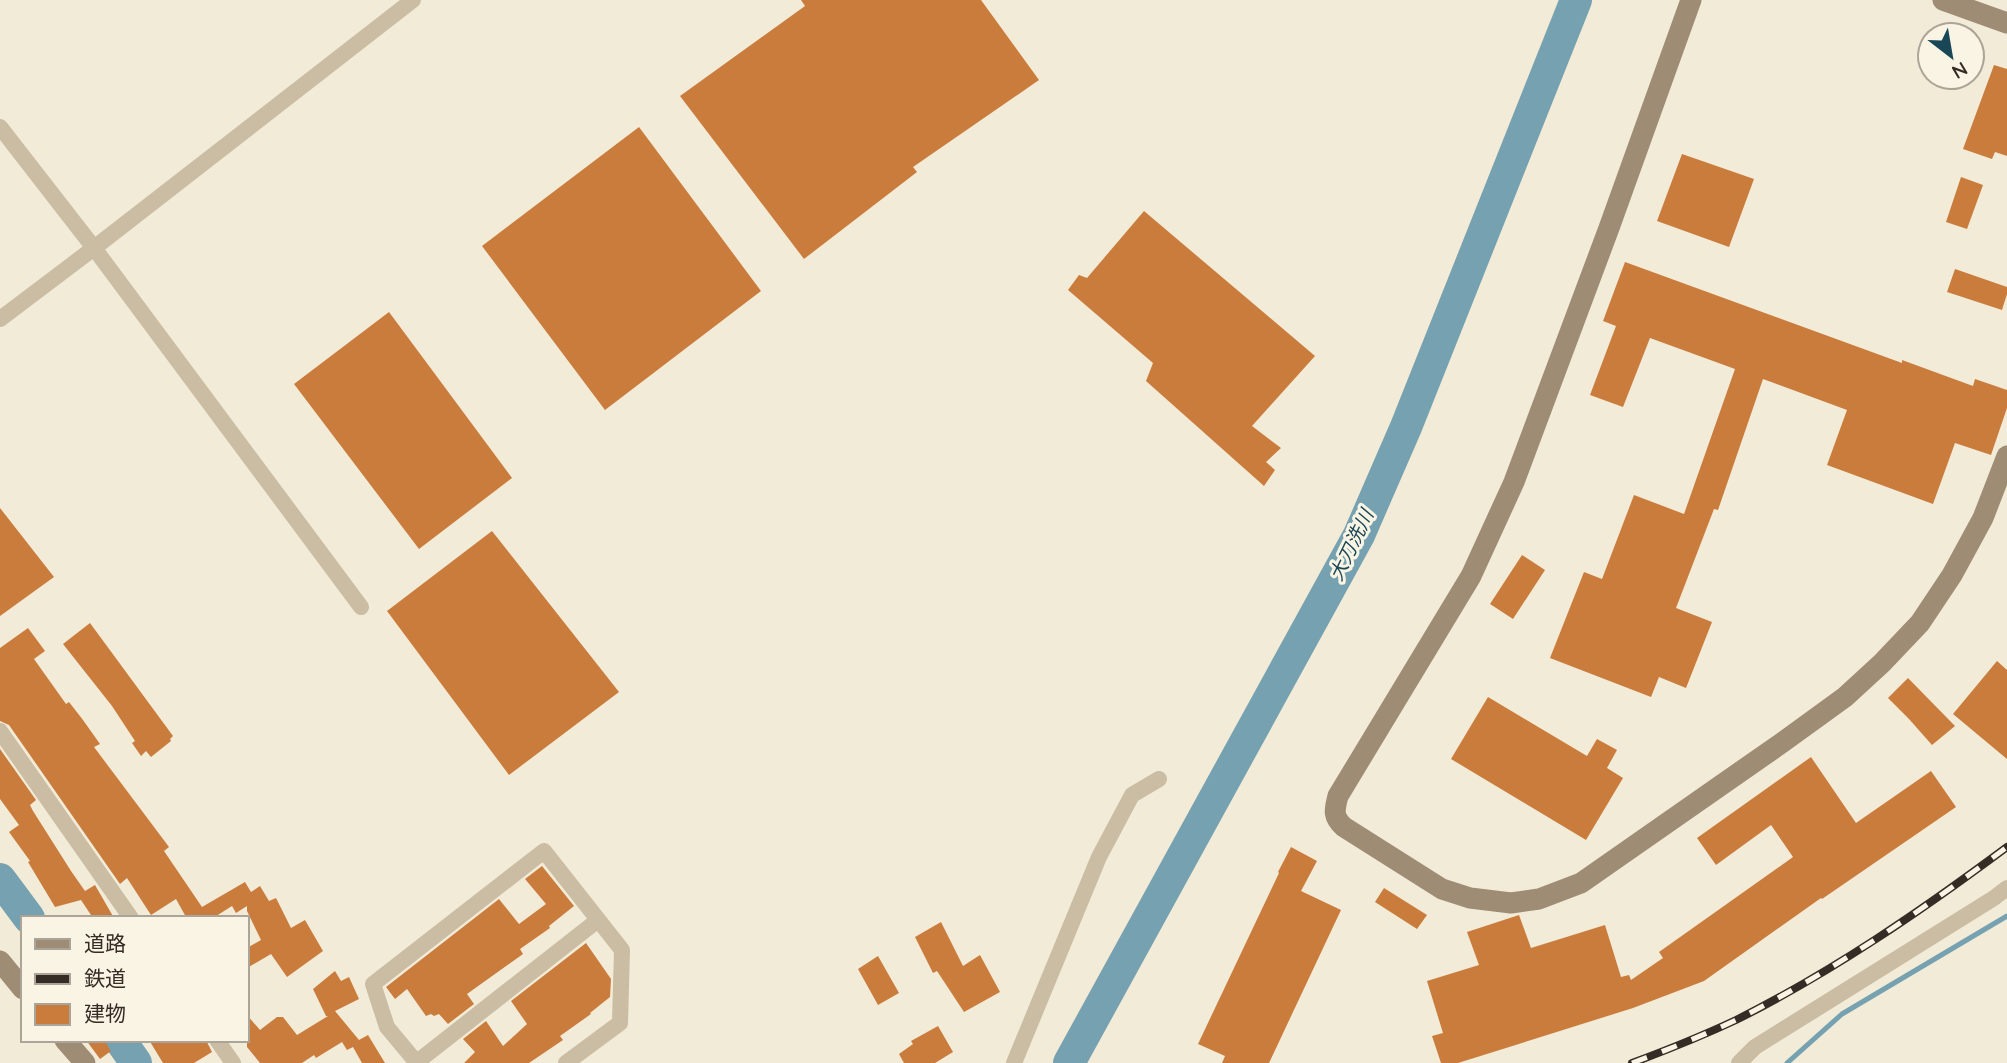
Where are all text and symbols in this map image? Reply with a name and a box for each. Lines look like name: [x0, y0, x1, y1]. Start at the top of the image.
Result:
north arrow: [1916, 21, 1986, 91]
text: N: [1948, 57, 1972, 84]
water label: 大刀洗川: [1324, 504, 1379, 584]
legend: [21, 916, 248, 1042]
text: 道路: [84, 930, 126, 956]
text: 鉄道: [84, 965, 126, 991]
text: 建物: [84, 1000, 126, 1026]

